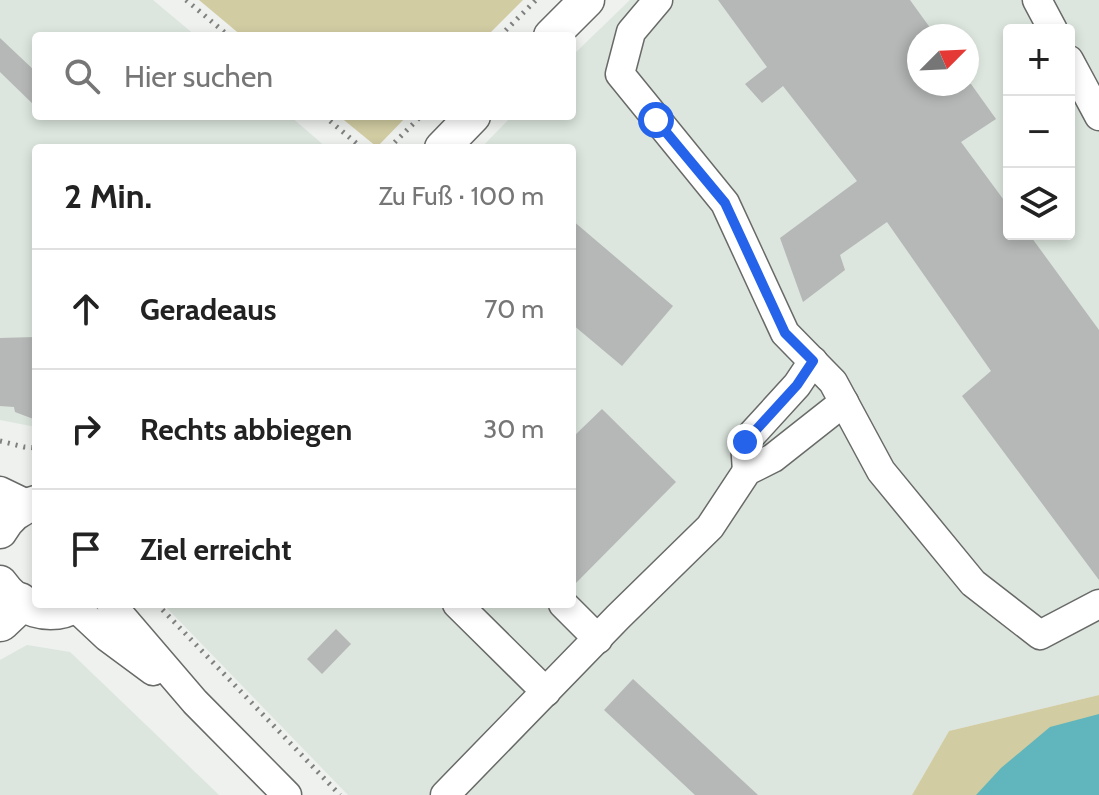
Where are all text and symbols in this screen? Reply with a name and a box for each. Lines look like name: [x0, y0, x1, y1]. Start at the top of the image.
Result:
north arrow: [907, 24, 979, 96]
map controls: [1003, 24, 1075, 240]
button: +: [1003, 24, 1075, 96]
search box: [32, 32, 576, 120]
icon: search: [60, 54, 104, 98]
text: Hier suchen: [124, 58, 273, 95]
button: −: [1003, 96, 1075, 168]
route start: [638, 102, 674, 138]
button: layers: [1003, 168, 1075, 240]
text: 2 Min.: [64, 175, 152, 217]
text: Zu Fuß · 100 m: [379, 180, 544, 212]
icon: ahead: [64, 287, 108, 331]
text: Geradeaus: [140, 291, 277, 328]
text: 70 m: [484, 293, 544, 325]
icon: right: [64, 407, 108, 451]
text: Rechts abbiegen: [140, 411, 352, 448]
text: 30 m: [483, 413, 544, 445]
route end: [727, 424, 763, 460]
icon: arrive: [64, 527, 108, 571]
text: Ziel erreicht: [140, 531, 291, 568]

